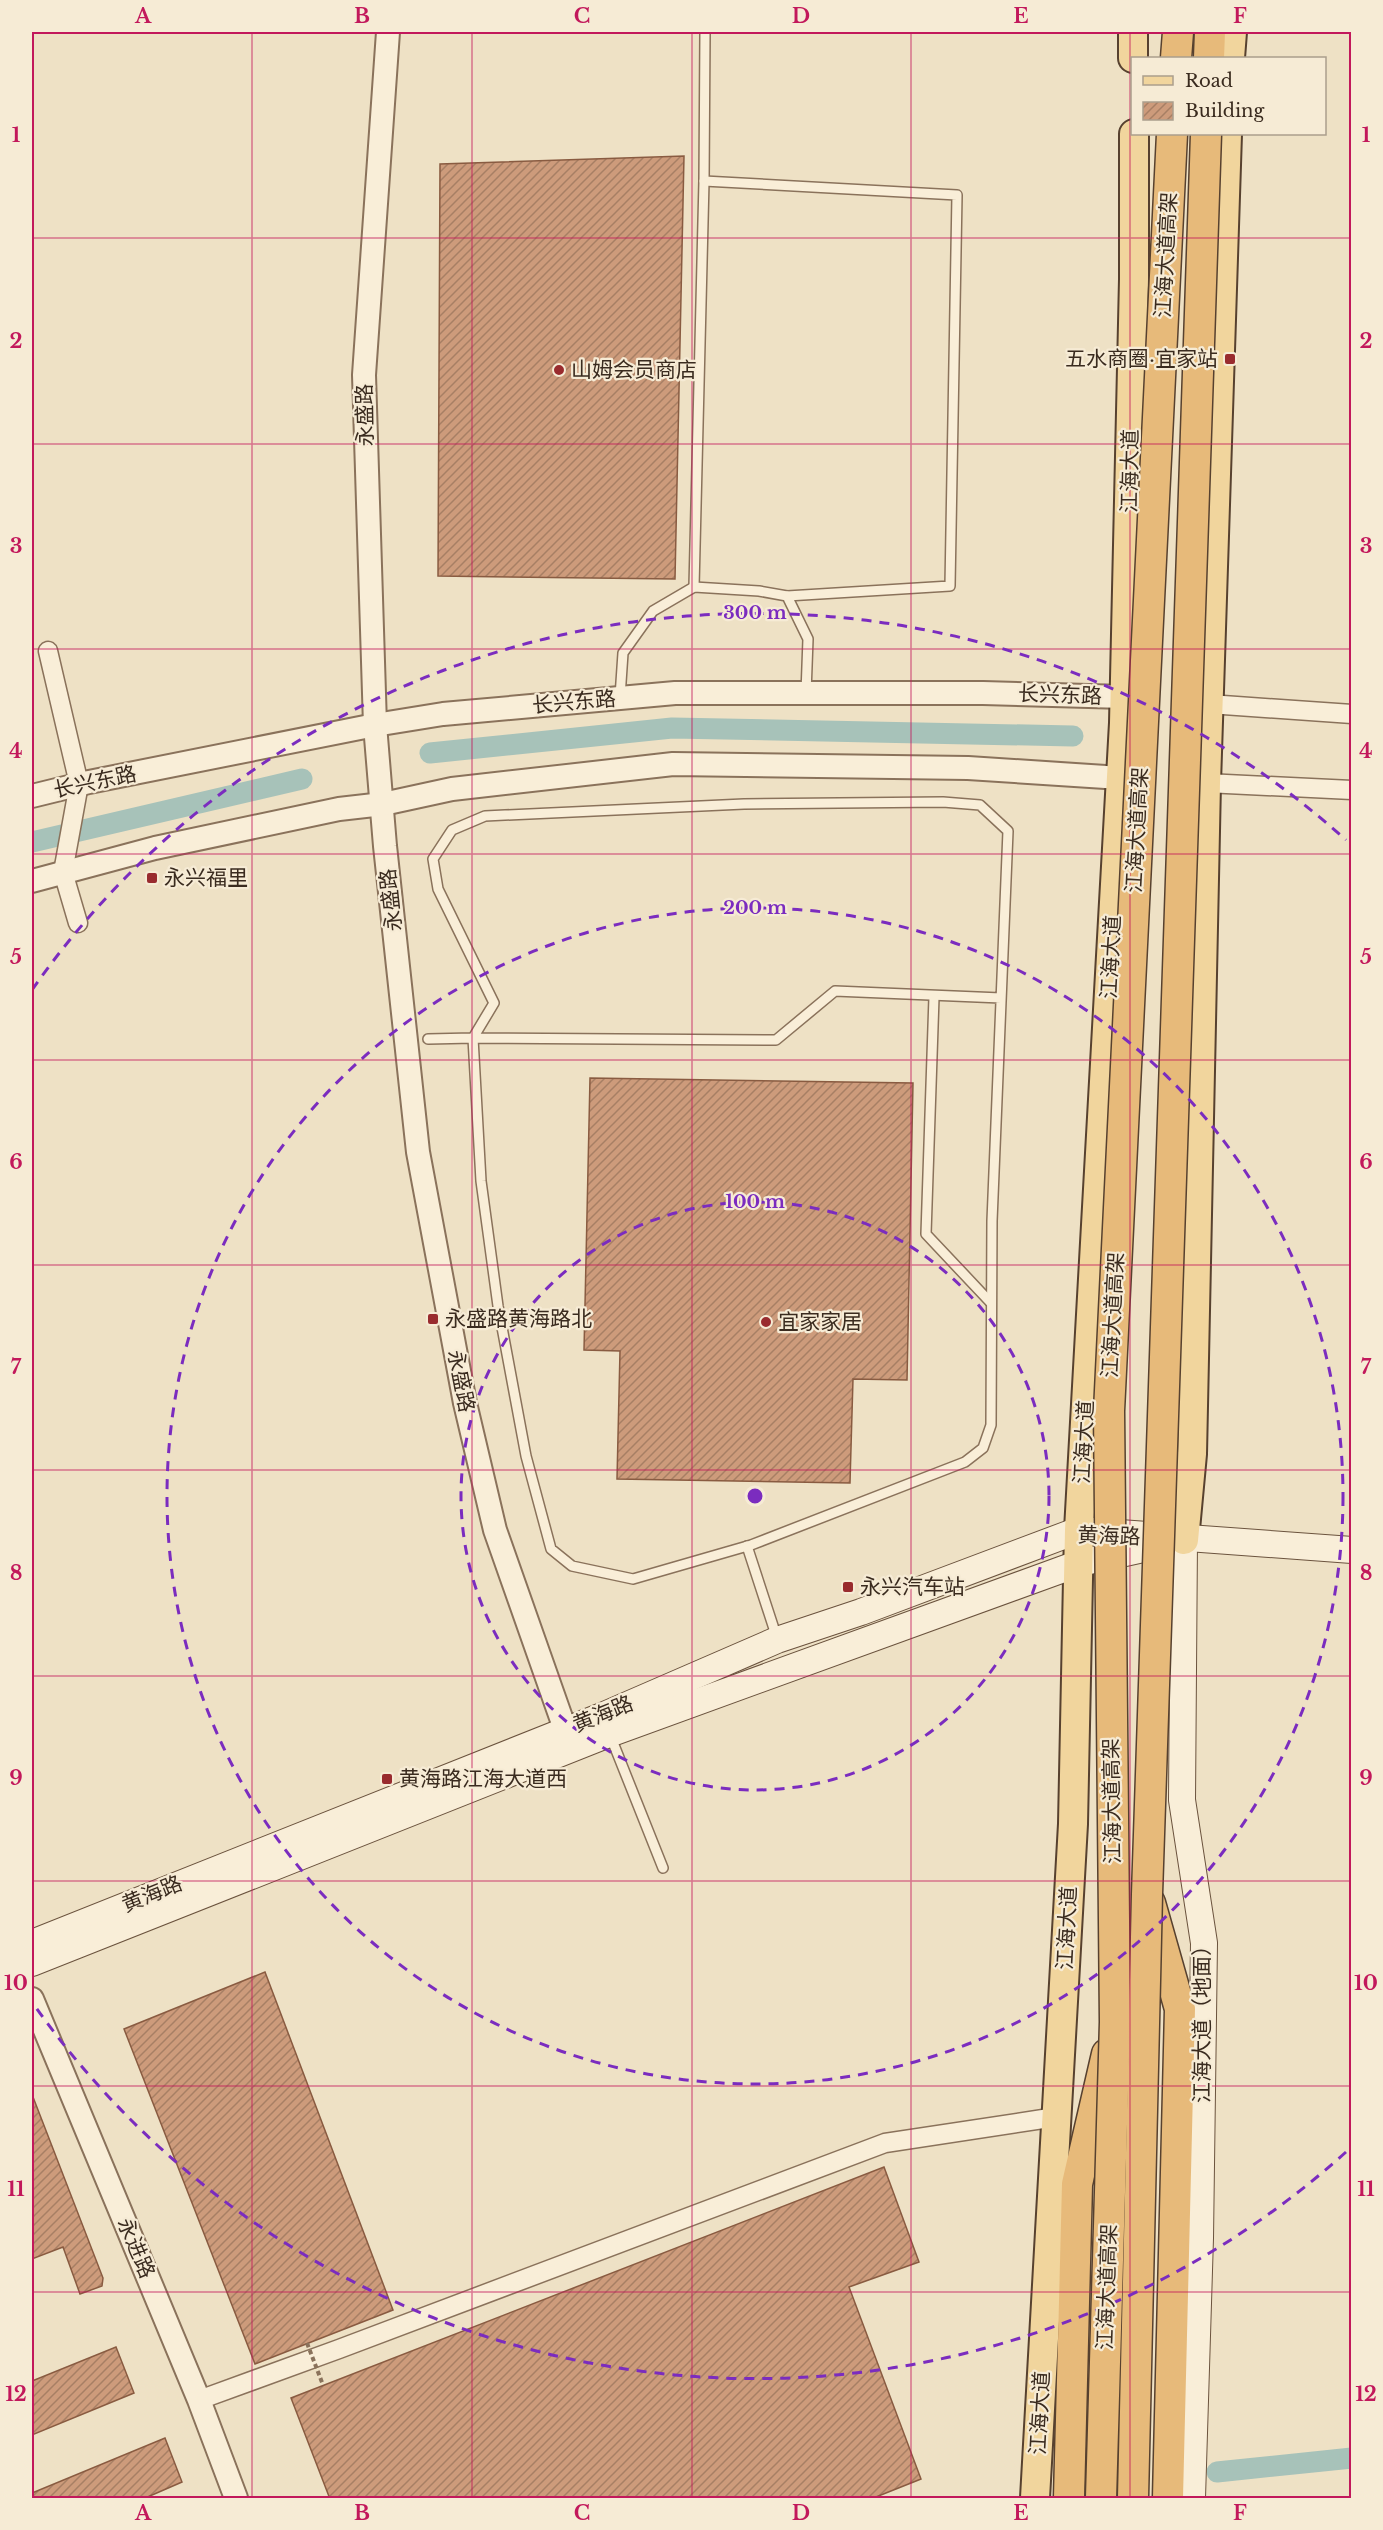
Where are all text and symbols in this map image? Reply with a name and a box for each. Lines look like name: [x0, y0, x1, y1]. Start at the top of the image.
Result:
text: A: [134, 4, 152, 28]
text: B: [354, 4, 370, 28]
text: C: [574, 4, 590, 28]
text: D: [792, 4, 810, 28]
text: E: [1013, 4, 1029, 28]
text: F: [1233, 4, 1247, 28]
legend: [1131, 57, 1326, 135]
text: Road: [1185, 70, 1233, 92]
text: Building: [1185, 100, 1264, 122]
text: 1: [12, 123, 21, 147]
text: 1: [1362, 123, 1371, 147]
street label: 江海大道高架: [1150, 191, 1182, 319]
text: 2: [9, 329, 23, 353]
text: 2: [1359, 329, 1373, 353]
place label: 五水商圈·宜家站: [1065, 346, 1218, 372]
marker: 五水商圈·宜家站: [1223, 352, 1237, 366]
place label: 山姆会员商店: [571, 357, 697, 383]
marker: 山姆会员商店: [552, 363, 566, 377]
street label: 永盛路: [351, 383, 379, 447]
street label: 江海大道: [1116, 429, 1144, 513]
text: 3: [10, 534, 22, 558]
text: 3: [1360, 534, 1372, 558]
text: 300 m: [723, 602, 787, 624]
street label: 长兴东路: [1018, 681, 1102, 709]
street label: 长兴东路: [531, 685, 617, 719]
text: 4: [9, 739, 23, 763]
text: 4: [1359, 739, 1373, 763]
street label: 长兴东路: [51, 761, 139, 803]
street label: 江海大道高架: [1121, 766, 1153, 894]
place label: 永兴福里: [164, 865, 248, 891]
street label: 永盛路: [375, 867, 407, 933]
marker: 永兴福里: [145, 871, 159, 885]
text: 200 m: [723, 897, 787, 919]
street label: 江海大道: [1096, 914, 1126, 1000]
text: 5: [10, 945, 22, 969]
text: 5: [1360, 945, 1372, 969]
text: 6: [9, 1150, 23, 1174]
text: 6: [1359, 1150, 1373, 1174]
text: 100 m: [725, 1191, 785, 1213]
street label: 江海大道高架: [1097, 1251, 1129, 1379]
place label: 永盛路黄海路北: [445, 1306, 592, 1332]
place label: 宜家家居: [778, 1309, 862, 1335]
marker: 永盛路黄海路北: [426, 1312, 440, 1326]
marker: 宜家家居: [759, 1315, 773, 1329]
street label: 永盛路: [442, 1348, 480, 1414]
text: 7: [11, 1355, 22, 1379]
text: 7: [1361, 1355, 1372, 1379]
street label: 江海大道: [1069, 1399, 1099, 1485]
centre of rings: [745, 1486, 765, 1506]
street label: 黄海路: [1077, 1522, 1141, 1550]
text: 8: [10, 1561, 22, 1585]
text: 8: [1360, 1561, 1372, 1585]
place label: 永兴汽车站: [860, 1574, 965, 1600]
marker: 永兴汽车站: [841, 1580, 855, 1594]
street label: 黄海路: [569, 1690, 637, 1738]
street label: 江海大道高架: [1098, 1738, 1126, 1864]
text: 9: [9, 1766, 23, 1790]
place label: 黄海路江海大道西: [399, 1766, 567, 1792]
text: 9: [1359, 1766, 1373, 1790]
marker: 黄海路江海大道西: [380, 1772, 394, 1786]
street label: 黄海路: [118, 1870, 186, 1918]
street label: 江海大道: [1052, 1885, 1082, 1971]
street label: 江海大道（地面）: [1189, 1935, 1215, 2103]
text: 10: [4, 1971, 28, 1995]
text: 10: [1354, 1971, 1378, 1995]
text: 11: [7, 2177, 25, 2201]
text: 11: [1357, 2177, 1375, 2201]
street label: 永进路: [112, 2214, 160, 2282]
street label: 江海大道高架: [1092, 2224, 1122, 2350]
street label: 江海大道: [1025, 2370, 1055, 2456]
text: 12: [5, 2382, 27, 2406]
text: 12: [1355, 2382, 1377, 2406]
text: A: [134, 2501, 152, 2525]
text: B: [354, 2501, 370, 2525]
text: C: [574, 2501, 590, 2525]
text: D: [792, 2501, 810, 2525]
text: E: [1013, 2501, 1029, 2525]
text: F: [1233, 2501, 1247, 2525]

